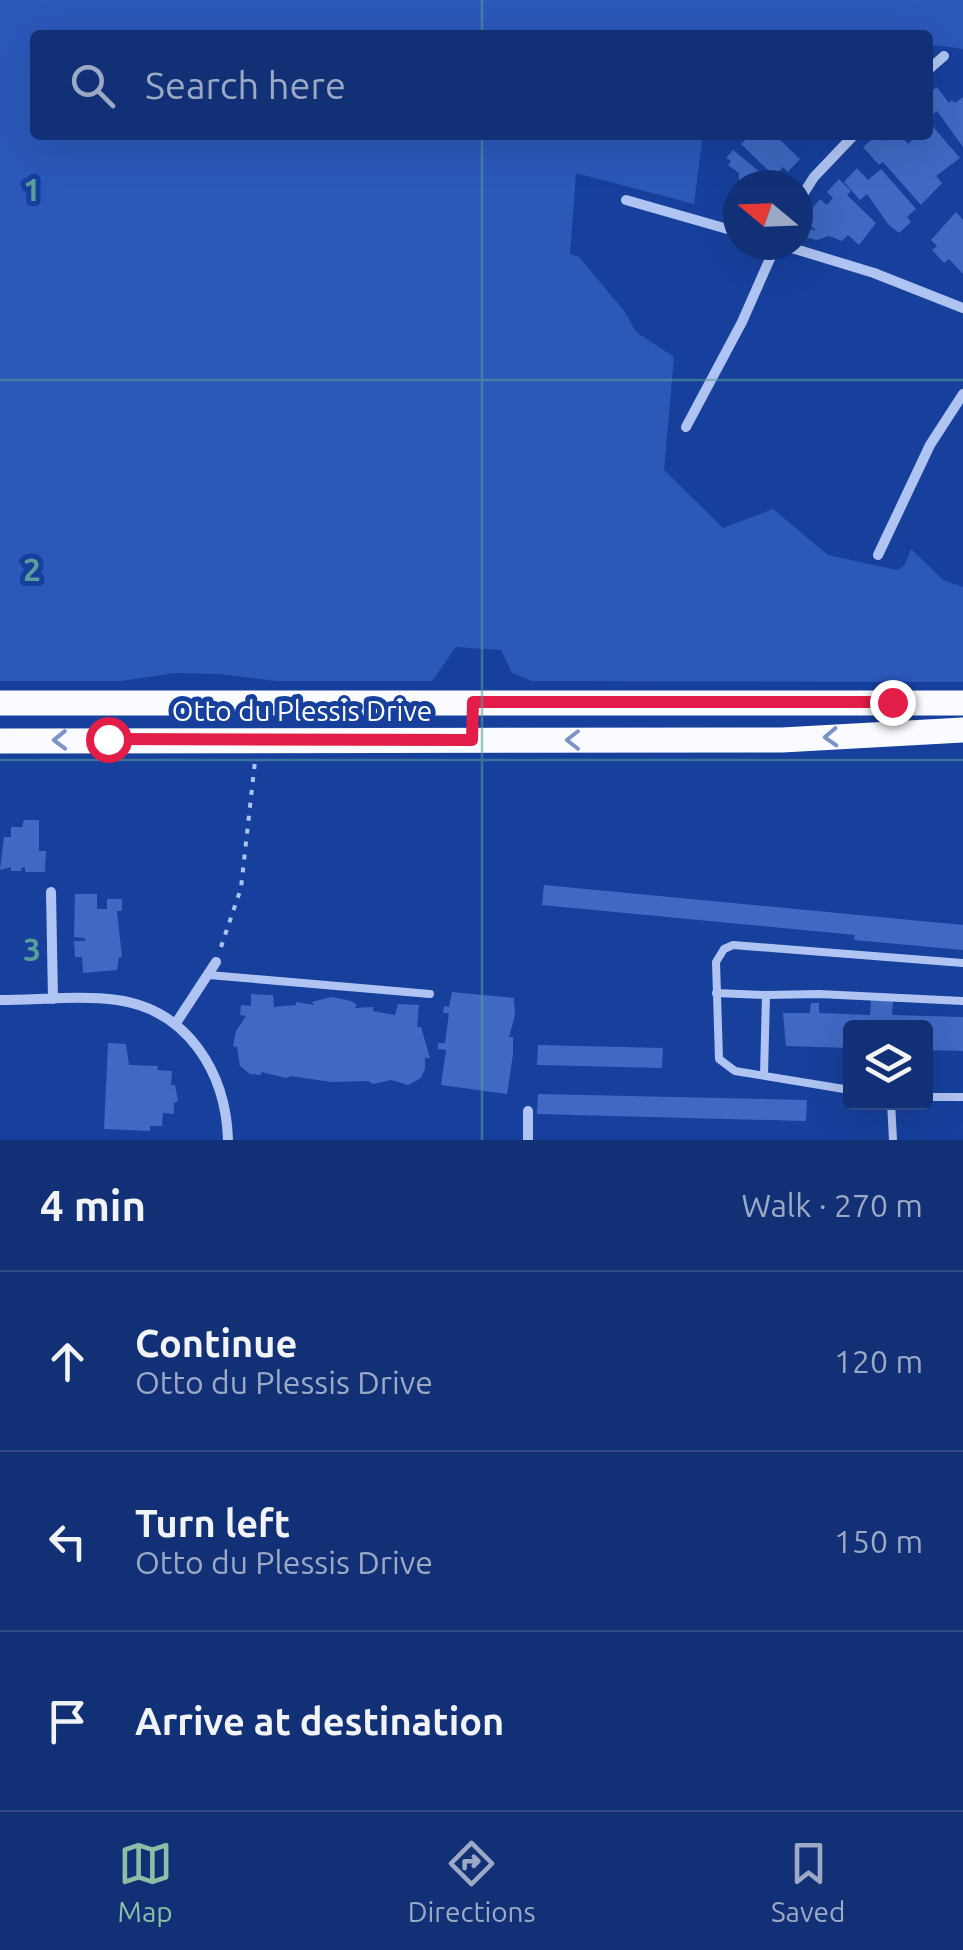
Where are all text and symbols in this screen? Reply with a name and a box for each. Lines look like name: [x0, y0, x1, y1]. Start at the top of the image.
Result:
search box: [30, 30, 933, 140]
icon: search: [65, 58, 120, 113]
text: Search here: [145, 64, 346, 106]
north arrow: [723, 170, 813, 260]
text: 1: [23, 171, 41, 207]
text: 2: [23, 551, 41, 587]
route end: [870, 680, 916, 726]
street label: Otto du Plessis Drive: [172, 695, 432, 726]
route start: [86, 717, 132, 763]
one-way arrow: [822, 727, 838, 748]
one-way arrow: [51, 729, 67, 750]
one-way arrow: [565, 729, 580, 751]
text: 3: [23, 931, 41, 967]
map controls: [843, 1020, 933, 1110]
button: layers: [843, 1020, 933, 1110]
text: 4 min: [40, 1182, 146, 1229]
text: Walk · 270 m: [741, 1187, 923, 1223]
text: Continue: [135, 1322, 297, 1364]
icon: ahead: [40, 1334, 95, 1389]
text: 120 m: [834, 1343, 923, 1379]
text: Otto du Plessis Drive: [135, 1364, 433, 1400]
text: Turn left: [135, 1502, 290, 1544]
icon: left: [40, 1514, 95, 1569]
text: 150 m: [834, 1523, 923, 1559]
text: Otto du Plessis Drive: [135, 1544, 433, 1580]
icon: arrive: [40, 1694, 95, 1749]
text: Arrive at destination: [135, 1700, 504, 1742]
tab: Map: [118, 1836, 173, 1927]
tab: Directions: [408, 1836, 536, 1927]
tab: Saved: [771, 1836, 845, 1927]

